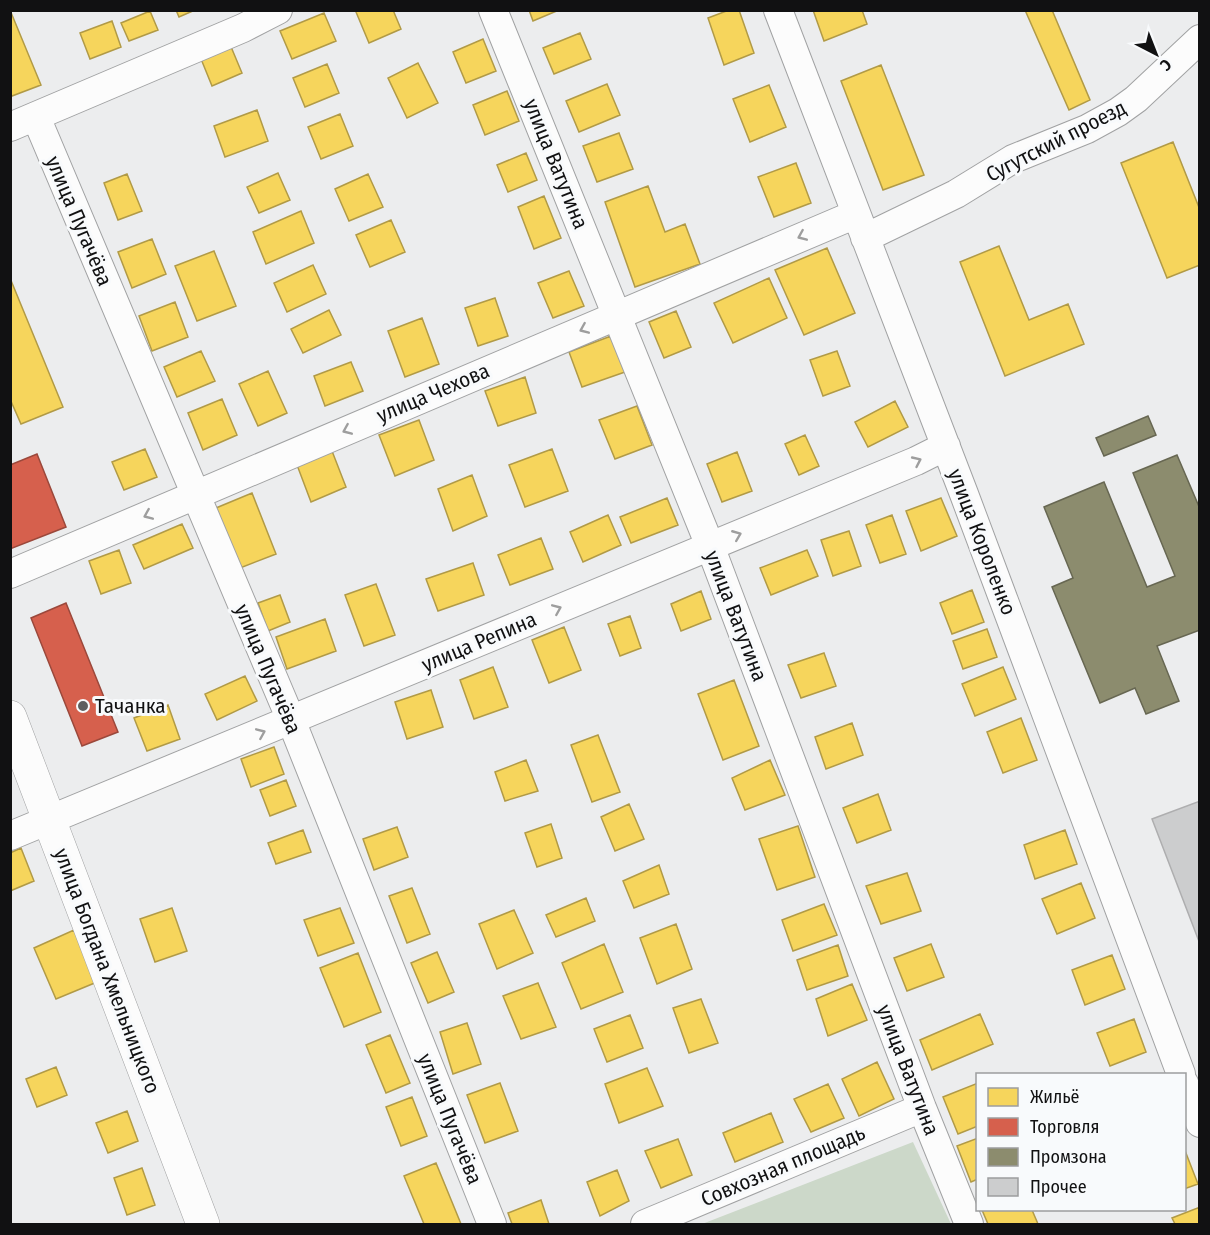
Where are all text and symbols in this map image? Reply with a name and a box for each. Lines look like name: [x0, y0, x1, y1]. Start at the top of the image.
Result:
north arrow: [1126, 24, 1186, 84]
text: С: [1156, 55, 1175, 75]
street label: улица Ватутина: [518, 95, 594, 233]
street label: Сугутский проезд: [982, 95, 1130, 187]
street label: улица Пугачёва: [40, 152, 118, 290]
one-way arrow: [798, 229, 809, 241]
one-way arrow: [579, 322, 590, 334]
street label: улица Чехова: [373, 358, 493, 428]
one-way arrow: [342, 423, 353, 435]
one-way arrow: [911, 456, 922, 468]
street label: улица Короленко: [942, 465, 1022, 619]
one-way arrow: [143, 508, 154, 520]
one-way arrow: [731, 530, 742, 542]
street label: улица Ватутина: [699, 547, 773, 685]
street label: улица Пугачёва: [229, 600, 307, 738]
one-way arrow: [551, 605, 562, 617]
street label: улица Репина: [418, 606, 540, 678]
place label: Тачанка: [95, 693, 166, 719]
marker: Тачанка: [76, 699, 90, 713]
one-way arrow: [254, 728, 265, 740]
street label: улица Богдана Хмельницкого: [48, 845, 166, 1097]
street label: улица Ватутина: [871, 1001, 945, 1139]
street label: улица Пугачёва: [412, 1050, 488, 1188]
legend: [976, 1073, 1186, 1211]
text: Жильё: [1030, 1086, 1080, 1108]
text: Торговля: [1030, 1116, 1099, 1138]
street label: Совхозная площадь: [697, 1120, 869, 1212]
text: Промзона: [1030, 1146, 1107, 1168]
text: Прочее: [1030, 1176, 1087, 1198]

